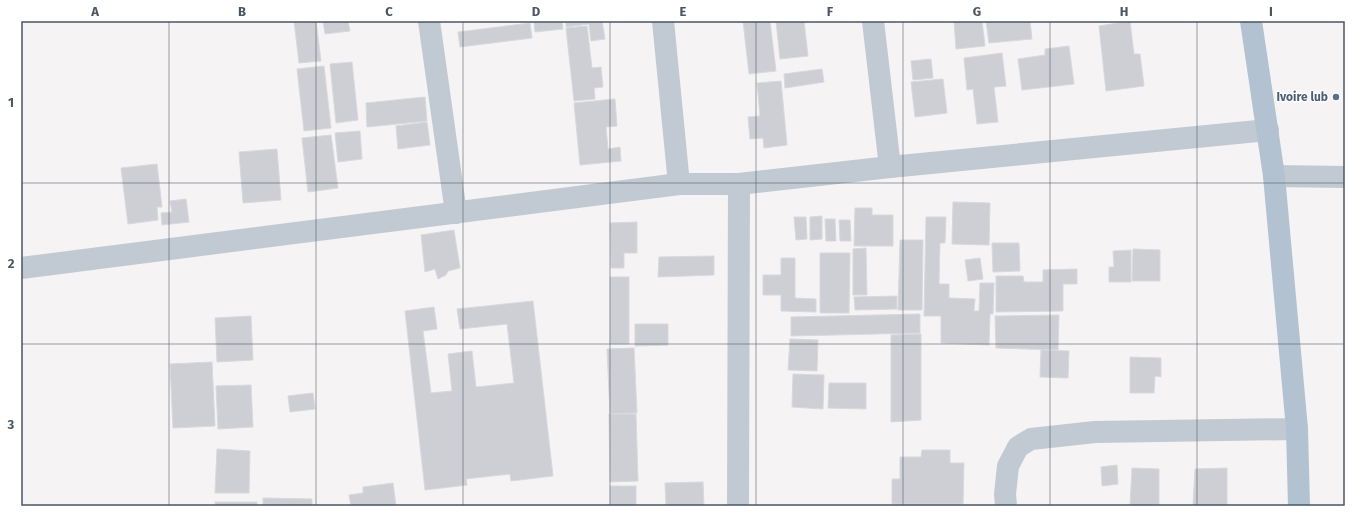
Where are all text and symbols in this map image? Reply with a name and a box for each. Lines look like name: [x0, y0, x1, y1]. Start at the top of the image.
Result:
text: A: [90, 4, 99, 19]
text: B: [238, 4, 246, 19]
text: C: [385, 4, 393, 19]
text: D: [532, 4, 541, 19]
text: E: [680, 4, 687, 19]
text: F: [827, 4, 834, 19]
text: G: [973, 4, 981, 19]
text: H: [1120, 4, 1128, 19]
text: I: [1269, 4, 1273, 19]
place label: Ivoire lub: [1277, 90, 1328, 104]
marker: Ivoire lub: [1331, 92, 1341, 102]
text: 1: [8, 95, 14, 110]
text: 2: [8, 256, 15, 271]
text: 3: [7, 417, 15, 432]

